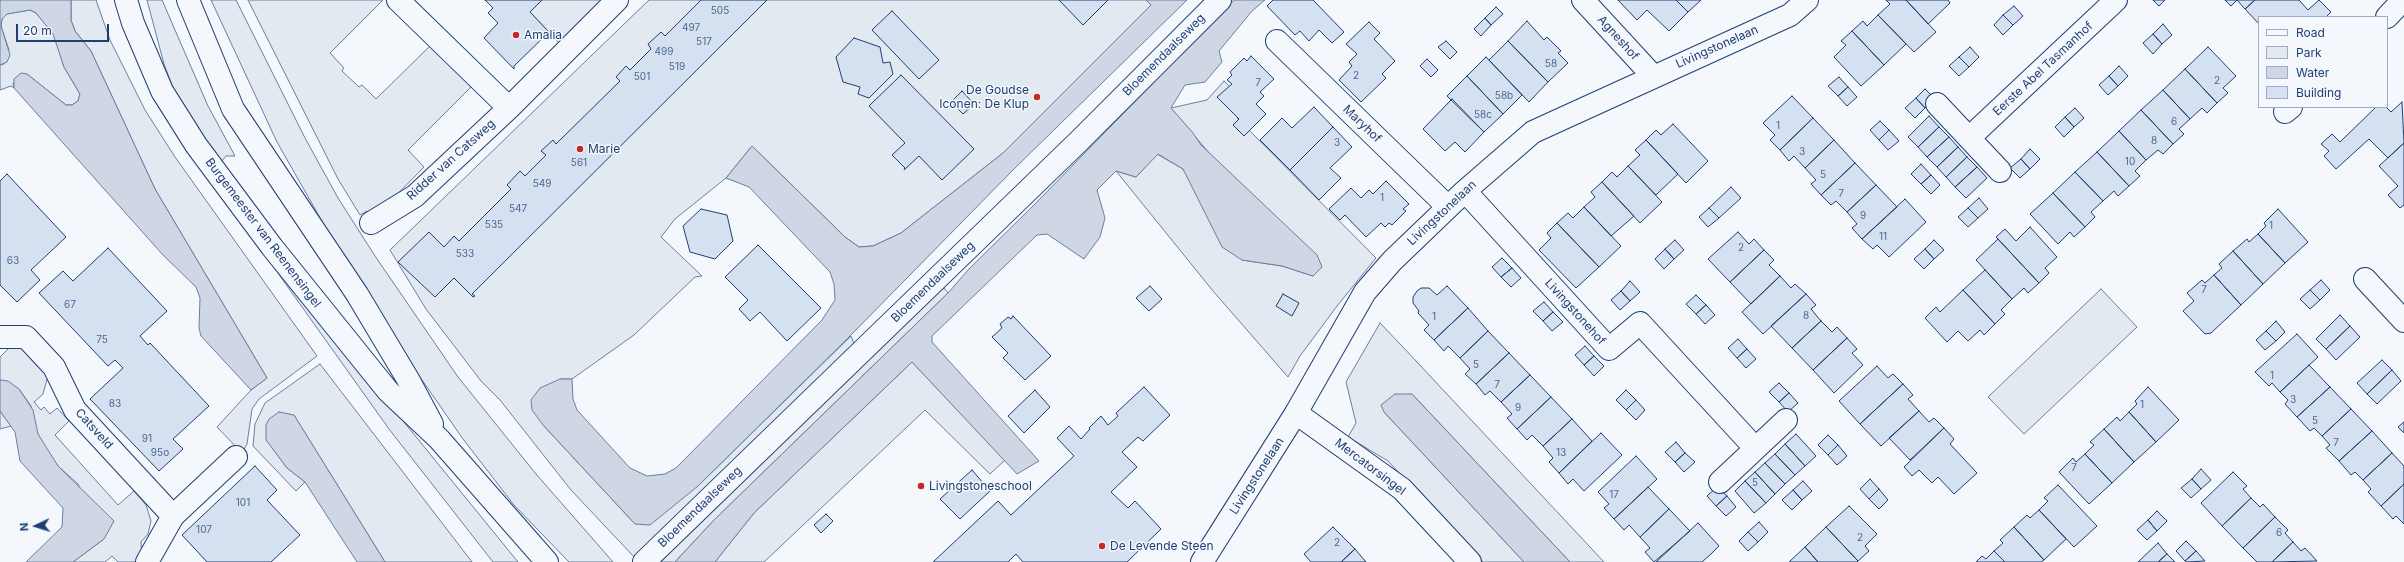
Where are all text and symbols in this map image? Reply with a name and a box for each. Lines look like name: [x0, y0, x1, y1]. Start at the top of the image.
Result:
house number: 505: [711, 5, 729, 17]
street label: Bloemendaalseweg: [1120, 11, 1208, 99]
street label: Agneshof: [1594, 13, 1642, 63]
scale bar: [18, 16, 111, 42]
legend: [2258, 16, 2388, 108]
street label: Eerste Abel Tasmanhof: [1990, 19, 2096, 119]
house number: 497: [682, 22, 700, 34]
street label: Livingstonelaan: [1674, 22, 1760, 72]
text: 20 m: [23, 23, 52, 38]
text: Road: [2296, 25, 2325, 40]
place label: Amalia: [524, 28, 562, 42]
marker: Amalia: [511, 30, 521, 40]
house number: 517: [696, 36, 712, 48]
text: Park: [2296, 45, 2322, 60]
house number: 499: [655, 46, 673, 58]
house number: 58: [1545, 58, 1557, 70]
house number: 519: [669, 61, 685, 73]
text: Water: [2296, 65, 2329, 80]
house number: 2: [1353, 70, 1359, 82]
house number: 501: [634, 71, 650, 83]
house number: 2: [2214, 75, 2220, 87]
house number: 7: [1255, 77, 1261, 89]
place label: De Goudse Iconen: De Klup: [939, 83, 1029, 111]
text: Building: [2296, 85, 2341, 100]
house number: 58b: [1495, 90, 1513, 102]
marker: De Goudse Iconen: De Klup: [1032, 92, 1042, 102]
street label: Maryhof: [1340, 102, 1384, 146]
house number: 58c: [1474, 109, 1492, 121]
house number: 6: [2171, 116, 2177, 128]
street label: Ridder van Catsweg: [404, 117, 498, 203]
house number: 1: [1776, 120, 1780, 132]
house number: 8: [2151, 135, 2157, 147]
house number: 3: [1334, 137, 1340, 149]
place label: Marie: [588, 142, 620, 156]
marker: Marie: [575, 144, 585, 154]
house number: 3: [1799, 146, 1805, 158]
street label: Burgemeester van Reenensingel: [202, 155, 324, 311]
house number: 10: [2125, 156, 2135, 168]
house number: 561: [571, 157, 587, 169]
house number: 5: [1820, 169, 1826, 181]
street label: Livingstonelaan: [1405, 177, 1479, 249]
house number: 549: [533, 178, 551, 190]
house number: 7: [1838, 188, 1844, 200]
house number: 1: [1380, 192, 1384, 204]
house number: 547: [509, 203, 527, 215]
house number: 9: [1860, 210, 1866, 222]
house number: 535: [485, 219, 503, 231]
house number: 1: [2269, 220, 2273, 232]
house number: 11: [1879, 231, 1887, 243]
street label: Bloemendaalseweg: [888, 238, 978, 326]
house number: 2: [1738, 242, 1744, 254]
house number: 533: [456, 248, 474, 260]
house number: 63: [7, 255, 19, 267]
street label: Livingstonehof: [1542, 276, 1608, 348]
house number: 7: [2201, 284, 2207, 296]
house number: 67: [64, 299, 76, 311]
house number: 8: [1803, 310, 1809, 322]
house number: 1: [1432, 311, 1436, 323]
house number: 75: [96, 334, 108, 346]
house number: 5: [1473, 359, 1479, 371]
house number: 1: [2270, 370, 2274, 382]
house number: 7: [1494, 379, 1500, 391]
house number: 3: [2290, 394, 2296, 406]
house number: 83: [109, 398, 121, 410]
house number: 1: [2140, 399, 2144, 411]
house number: 9: [1515, 402, 1521, 414]
street label: Catsveld: [72, 406, 116, 452]
house number: 5: [2312, 415, 2318, 427]
house number: 91: [142, 433, 152, 445]
street label: Livingstonelaan: [1227, 435, 1287, 517]
street label: Mercatorsingel: [1332, 436, 1408, 498]
house number: 7: [2333, 437, 2339, 449]
house number: 95o: [151, 447, 169, 459]
house number: 13: [1556, 447, 1566, 459]
house number: 7: [2071, 462, 2077, 474]
street label: Bloemendaalseweg: [655, 463, 745, 551]
house number: 5: [1752, 477, 1758, 489]
place label: Livingstoneschool: [929, 479, 1032, 493]
marker: Livingstoneschool: [916, 481, 926, 491]
house number: 17: [1609, 489, 1619, 501]
house number: 101: [236, 497, 250, 509]
north arrow: [16, 506, 56, 546]
text: N: [17, 522, 31, 532]
house number: 107: [196, 524, 212, 536]
house number: 6: [2276, 527, 2282, 539]
house number: 2: [1857, 532, 1863, 544]
house number: 2: [1334, 537, 1340, 549]
place label: De Levende Steen: [1110, 539, 1213, 553]
marker: De Levende Steen: [1097, 541, 1107, 551]

